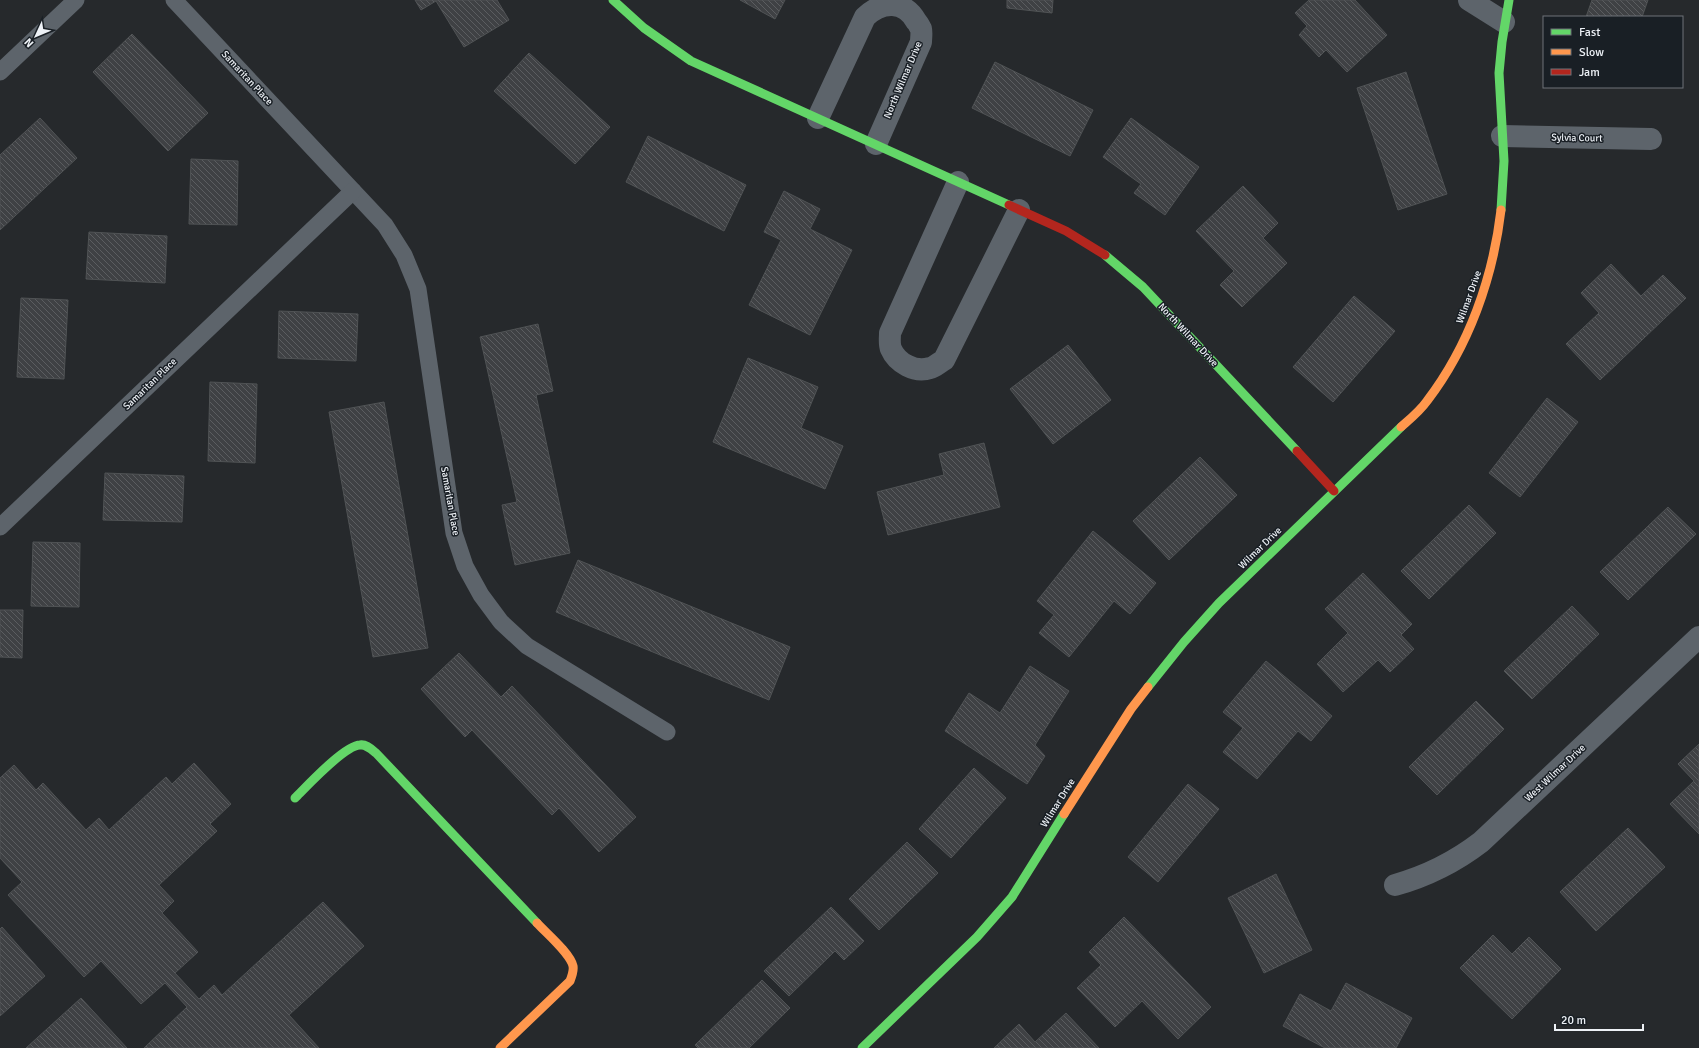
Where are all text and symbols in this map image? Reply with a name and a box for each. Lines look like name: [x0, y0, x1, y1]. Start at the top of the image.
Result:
north arrow: [16, 16, 56, 56]
legend: [1543, 16, 1683, 88]
text: Fast: [1579, 25, 1600, 40]
text: N: [22, 35, 37, 50]
street label: North Wilmar Drive: [881, 40, 925, 120]
text: Slow: [1579, 45, 1604, 60]
street label: Samaritan Place: [219, 48, 275, 108]
text: Jam: [1579, 65, 1600, 80]
street label: Sylvia Court: [1551, 132, 1603, 144]
street label: Wilmar Drive: [1454, 269, 1484, 325]
street label: North Wilmar Drive: [1155, 301, 1221, 369]
street label: Samaritan Place: [121, 355, 179, 413]
street label: Samaritan Place: [438, 466, 462, 536]
street label: Wilmar Drive: [1236, 524, 1284, 572]
street label: West Wilmar Drive: [1522, 742, 1588, 804]
street label: Wilmar Drive: [1038, 776, 1078, 830]
scale bar: [1555, 1006, 1643, 1032]
text: 20 m: [1561, 1013, 1586, 1028]

